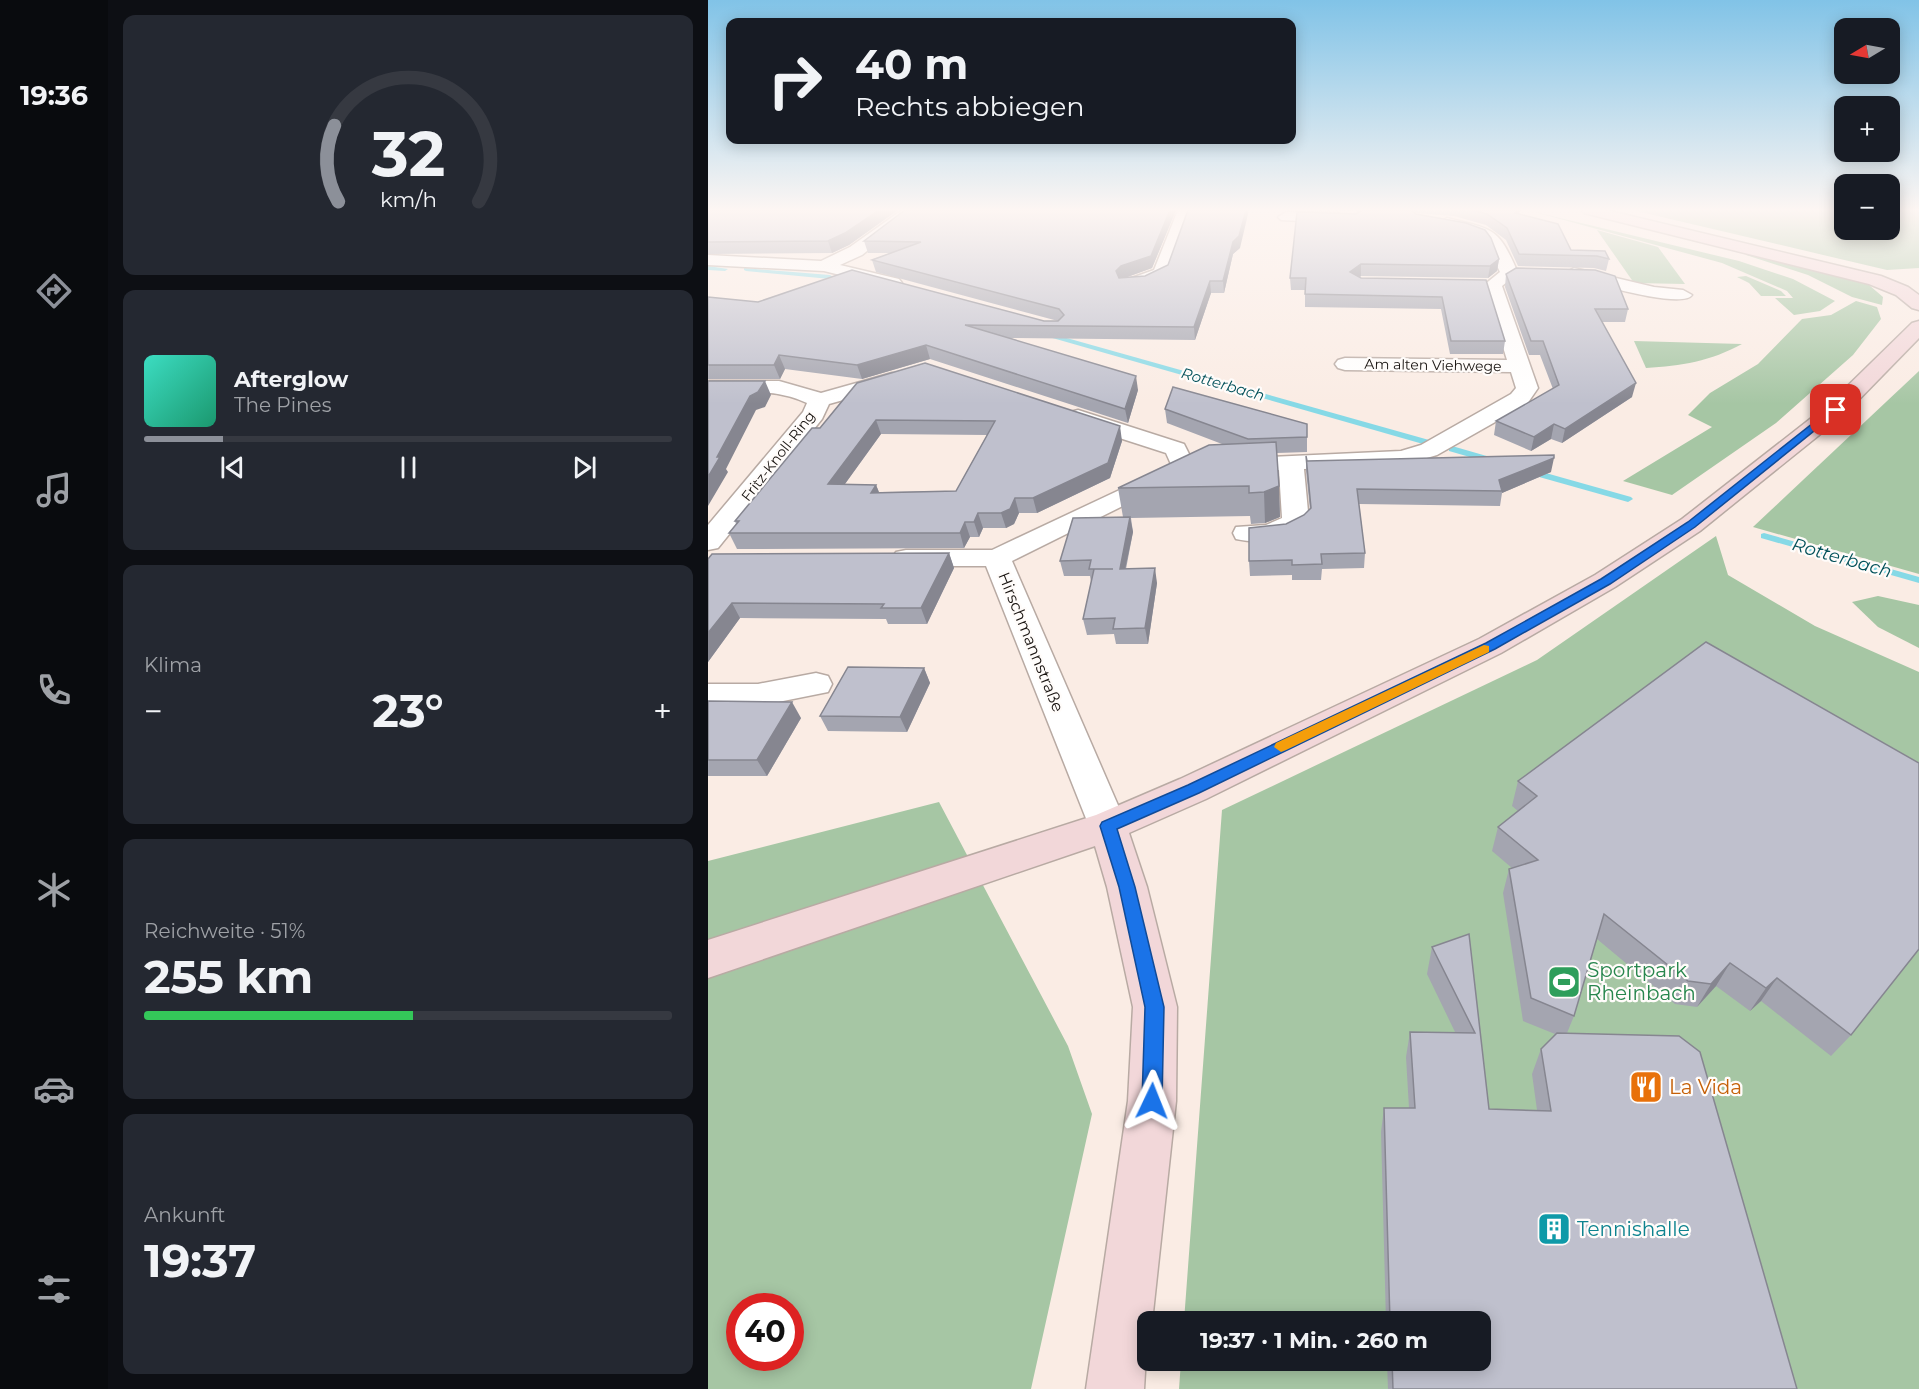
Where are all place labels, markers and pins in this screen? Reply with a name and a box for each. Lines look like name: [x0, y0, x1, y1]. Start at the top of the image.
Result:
pin: [1810, 384, 1861, 435]
place label: Sportpark Rheinbach: [1587, 958, 1696, 1005]
sports icon: Sportpark Rheinbach: [1546, 964, 1582, 1000]
restaurant icon: La Vida: [1628, 1069, 1664, 1105]
place label: La Vida: [1669, 1075, 1742, 1099]
building icon: Tennishalle: [1536, 1211, 1572, 1247]
place label: Tennishalle: [1577, 1217, 1690, 1241]

